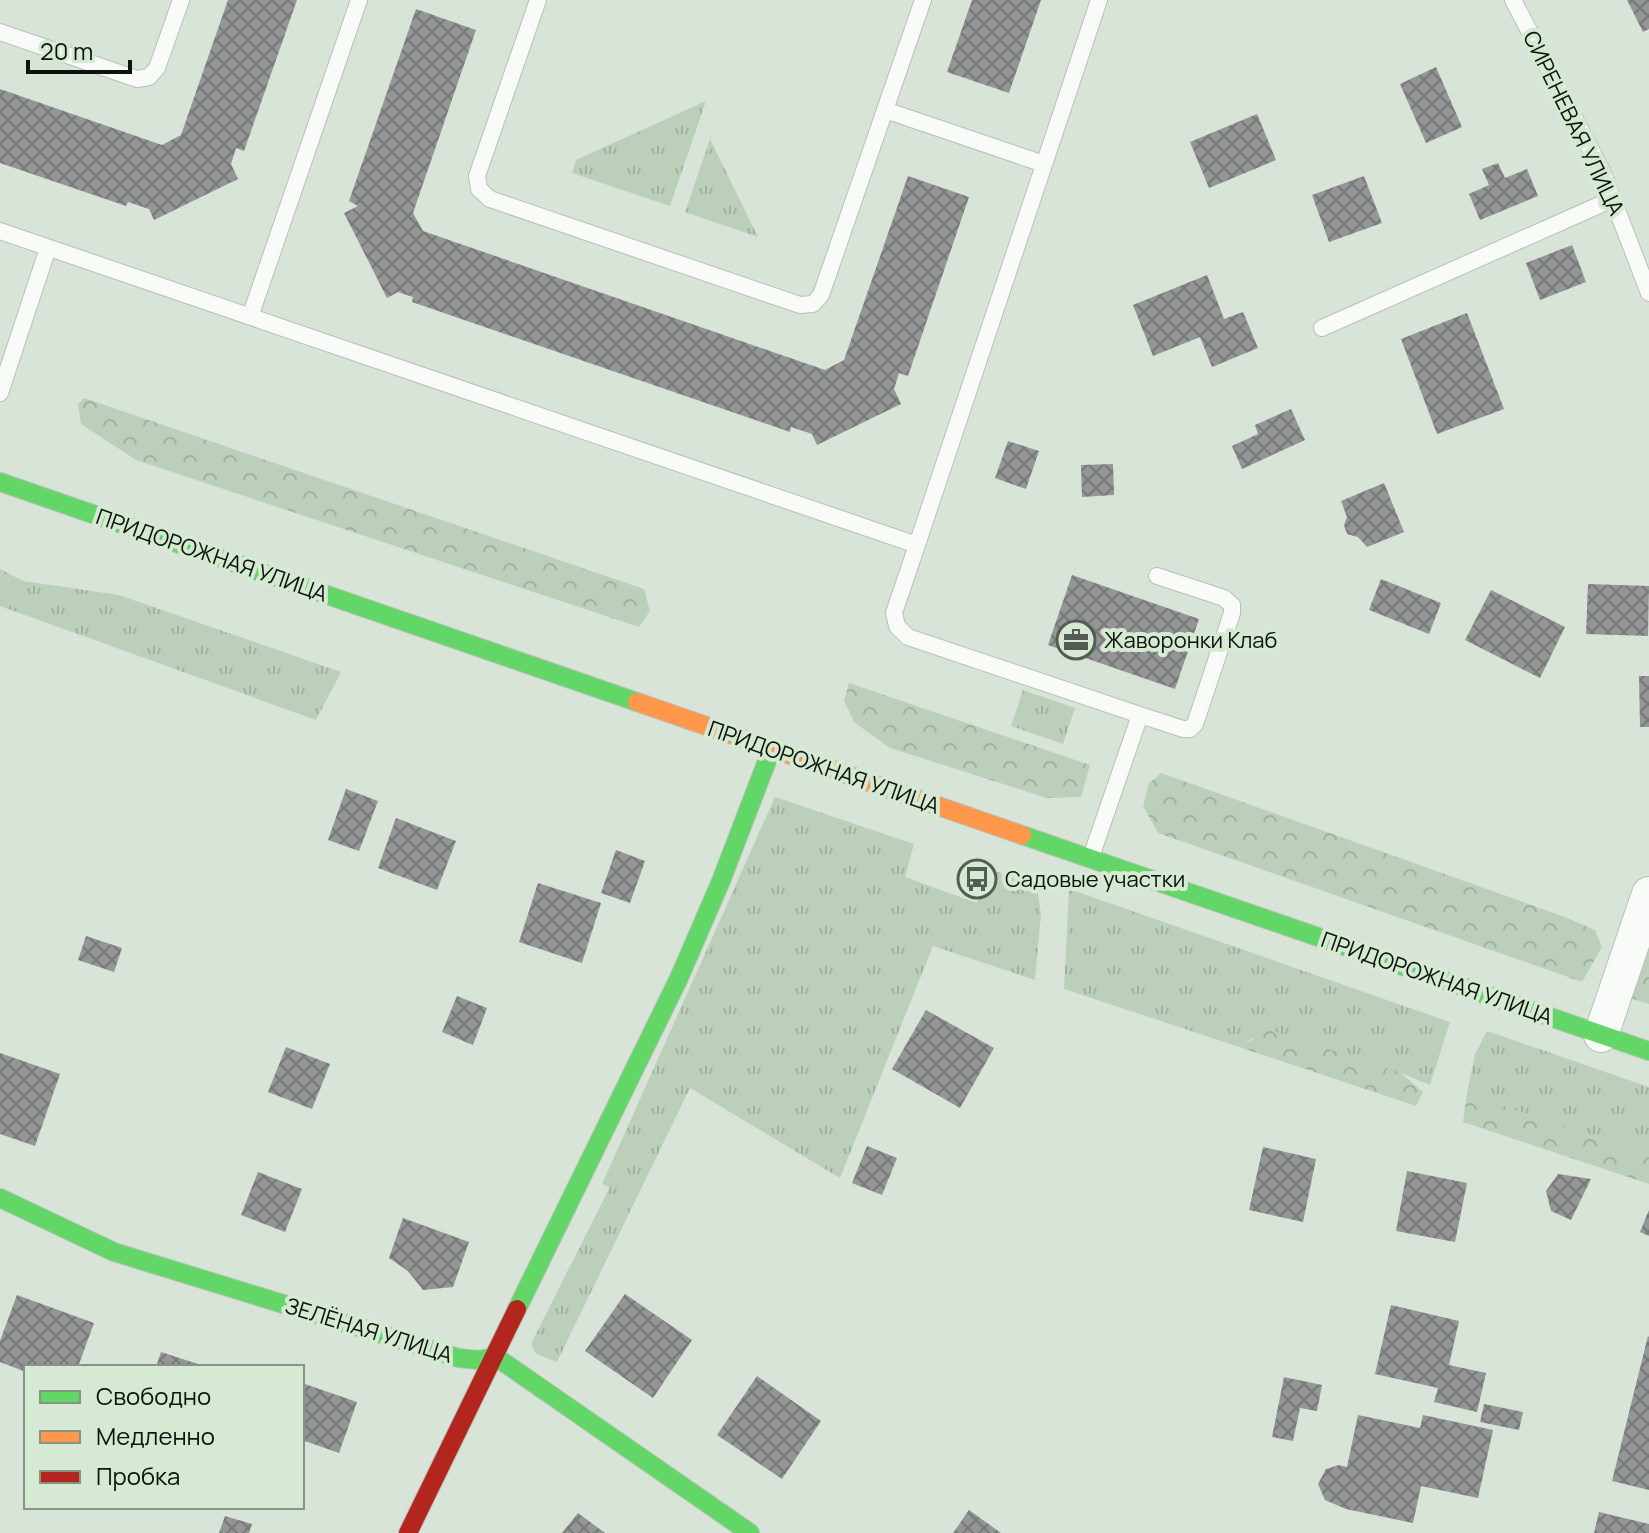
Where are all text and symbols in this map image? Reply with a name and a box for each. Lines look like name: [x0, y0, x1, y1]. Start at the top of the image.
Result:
scale bar: [28, 24, 130, 74]
street label: СИРЕНЕВАЯ УЛИЦА: [1516, 26, 1632, 221]
text: 20 m: [40, 34, 93, 67]
street label: ПРИДОРОЖНАЯ УЛИЦА: [92, 501, 332, 609]
office icon: Жаворонки Клаб: [1055, 619, 1097, 661]
place label: Жаворонки Клаб: [1104, 625, 1277, 655]
street label: ПРИДОРОЖНАЯ УЛИЦА: [704, 713, 944, 821]
bus stop icon: Садовые участки: [956, 858, 998, 900]
place label: Садовые участки: [1005, 864, 1185, 894]
street label: ПРИДОРОЖНАЯ УЛИЦА: [1317, 924, 1557, 1032]
street label: ЗЕЛЁНАЯ УЛИЦА: [282, 1290, 456, 1370]
legend: [24, 1365, 304, 1509]
text: Свободно: [96, 1379, 211, 1412]
text: Медленно: [96, 1419, 215, 1452]
text: Пробка: [96, 1459, 180, 1492]

